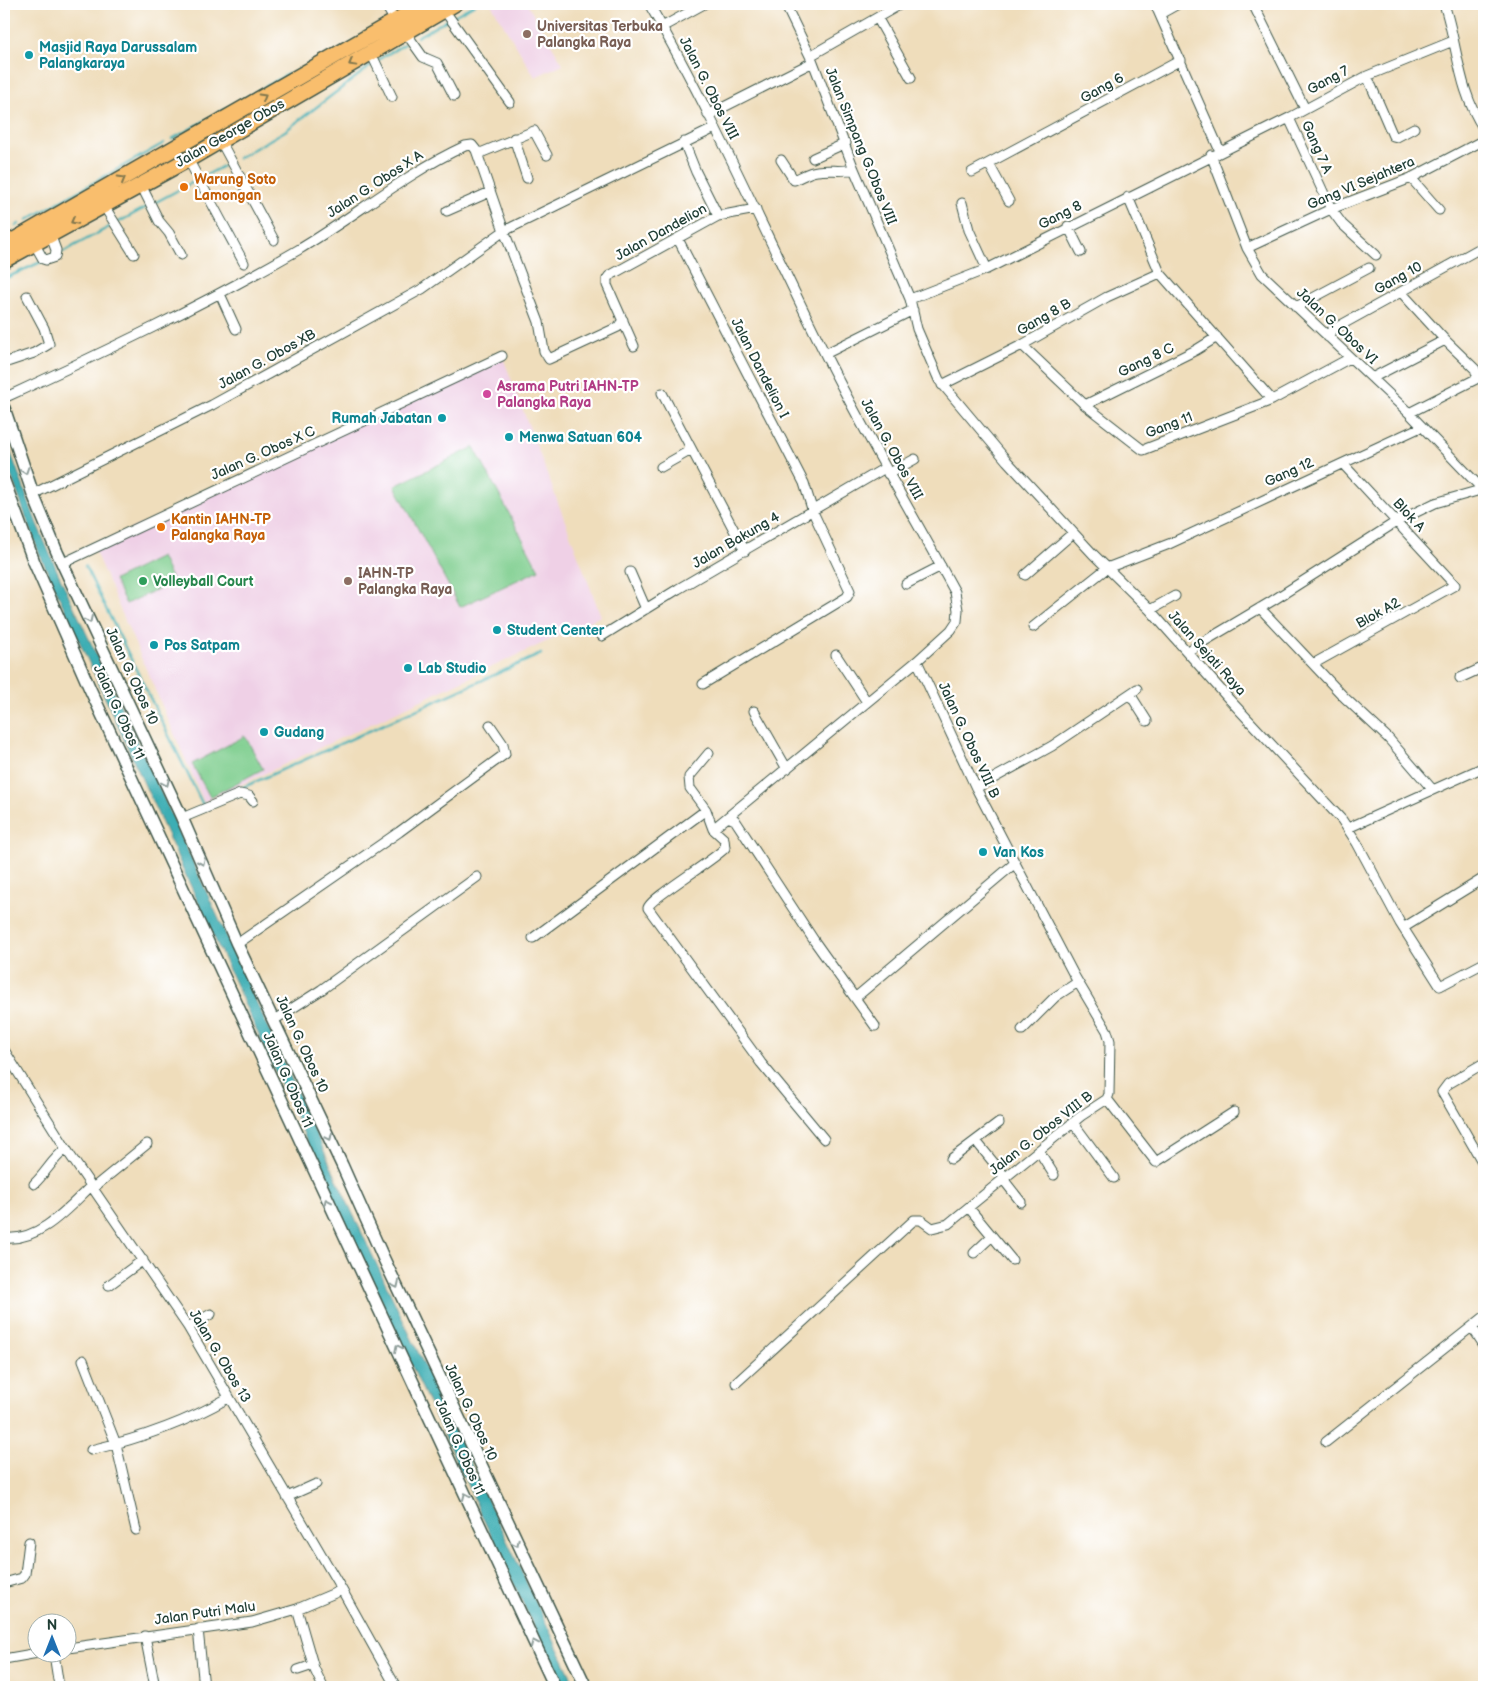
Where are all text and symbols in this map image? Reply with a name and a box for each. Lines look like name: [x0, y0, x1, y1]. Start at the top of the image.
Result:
place label: Universitas Terbuka Palangka Raya: [537, 18, 663, 51]
marker: Universitas Terbuka Palangka Raya: [521, 28, 533, 40]
street label: Jalan G. Obos VIII: [676, 34, 742, 142]
place label: Masjid Raya Darussalam Palangkaraya: [39, 39, 197, 72]
marker: Masjid Raya Darussalam Palangkaraya: [23, 49, 35, 61]
one-way arrow: [348, 57, 357, 67]
street label: Gang 7: [1304, 62, 1352, 98]
street label: Jalan Simpang G.Obos VIII: [822, 65, 900, 227]
street label: Gang 6: [1077, 69, 1127, 107]
one-way arrow: [257, 94, 266, 104]
street label: Jalan George Obos: [173, 95, 287, 171]
street label: Gang 7 A: [1298, 118, 1336, 177]
street label: Jalan G. Obos X A: [324, 146, 427, 221]
street label: Gang VI Sejahtera: [1305, 153, 1417, 213]
place label: Warung Soto Lamongan: [194, 171, 276, 204]
one-way arrow: [117, 176, 126, 186]
marker: Warung Soto Lamongan: [178, 181, 190, 193]
street label: Gang 8: [1035, 197, 1085, 233]
street label: Jalan Dandelion: [612, 200, 710, 264]
one-way arrow: [70, 215, 79, 225]
street label: Gang 10: [1371, 258, 1425, 298]
street label: Jalan G. Obos VI: [1293, 284, 1381, 368]
street label: Gang 8 B: [1014, 295, 1074, 339]
street label: Jalan Dandelion I: [727, 315, 793, 421]
street label: Jalan G. Obos XB: [215, 325, 319, 393]
street label: Gang 8 C: [1115, 339, 1177, 381]
place label: Asrama Putri IAHN-TP Palangka Raya: [496, 378, 639, 411]
marker: Asrama Putri IAHN-TP Palangka Raya: [481, 388, 493, 400]
street label: Jalan G. Obos VIII: [857, 395, 927, 503]
street label: Gang 11: [1143, 408, 1195, 442]
place label: Rumah Jabatan: [332, 410, 432, 427]
marker: Rumah Jabatan: [436, 412, 448, 424]
street label: Jalan G. Obos X C: [208, 422, 318, 484]
place label: Menwa Satuan 604: [519, 429, 643, 446]
marker: Menwa Satuan 604: [503, 431, 515, 443]
street label: Gang 12: [1262, 453, 1317, 490]
one-way arrow: [19, 466, 29, 474]
street label: Blok A: [1389, 495, 1429, 536]
street label: Jalan Bakung 4: [689, 508, 783, 572]
place label: Kantin IAHN-TP Palangka Raya: [171, 511, 271, 544]
marker: Kantin IAHN-TP Palangka Raya: [155, 521, 167, 533]
place label: IAHN-TP Palangka Raya: [358, 565, 452, 598]
place label: Volleyball Court: [153, 573, 254, 590]
marker: Volleyball Court: [137, 575, 149, 587]
marker: IAHN-TP Palangka Raya: [342, 575, 354, 587]
street label: Blok A2: [1353, 594, 1404, 632]
street label: Jalan Sejati Raya: [1164, 607, 1250, 699]
one-way arrow: [82, 615, 93, 624]
place label: Student Center: [507, 622, 605, 639]
marker: Student Center: [491, 624, 503, 636]
street label: Jalan G. Obos 10: [102, 625, 162, 727]
place label: Pos Satpam: [164, 637, 240, 654]
marker: Pos Satpam: [148, 639, 160, 651]
place label: Lab Studio: [418, 660, 487, 677]
street label: Jalan G. Obos 11: [90, 662, 148, 762]
marker: Lab Studio: [402, 662, 414, 674]
street label: Jalan G. Obos VIII B: [935, 679, 1004, 801]
place label: Gudang: [274, 724, 324, 741]
marker: Gudang: [258, 726, 270, 738]
one-way arrow: [159, 778, 170, 787]
place label: Van Kos: [993, 844, 1044, 861]
marker: Van Kos: [977, 846, 989, 858]
one-way arrow: [195, 857, 206, 866]
street label: Jalan G. Obos 10: [272, 993, 332, 1095]
street label: Jalan G. Obos 11: [259, 1030, 317, 1130]
street label: Jalan G. Obos VIII B: [986, 1087, 1096, 1179]
one-way arrow: [322, 1132, 333, 1141]
one-way arrow: [323, 1198, 333, 1207]
one-way arrow: [389, 1280, 400, 1289]
street label: Jalan G. Obos 13: [185, 1306, 255, 1406]
one-way arrow: [394, 1344, 404, 1353]
street label: Jalan G. Obos 10: [441, 1361, 501, 1463]
street label: Jalan G. Obos 11: [431, 1397, 489, 1497]
one-way arrow: [461, 1492, 472, 1501]
one-way arrow: [510, 1538, 520, 1547]
street label: Jalan Putri Malu: [154, 1598, 256, 1628]
north arrow: [28, 1614, 78, 1664]
text: N: [47, 1617, 57, 1634]
one-way arrow: [530, 1639, 541, 1648]

